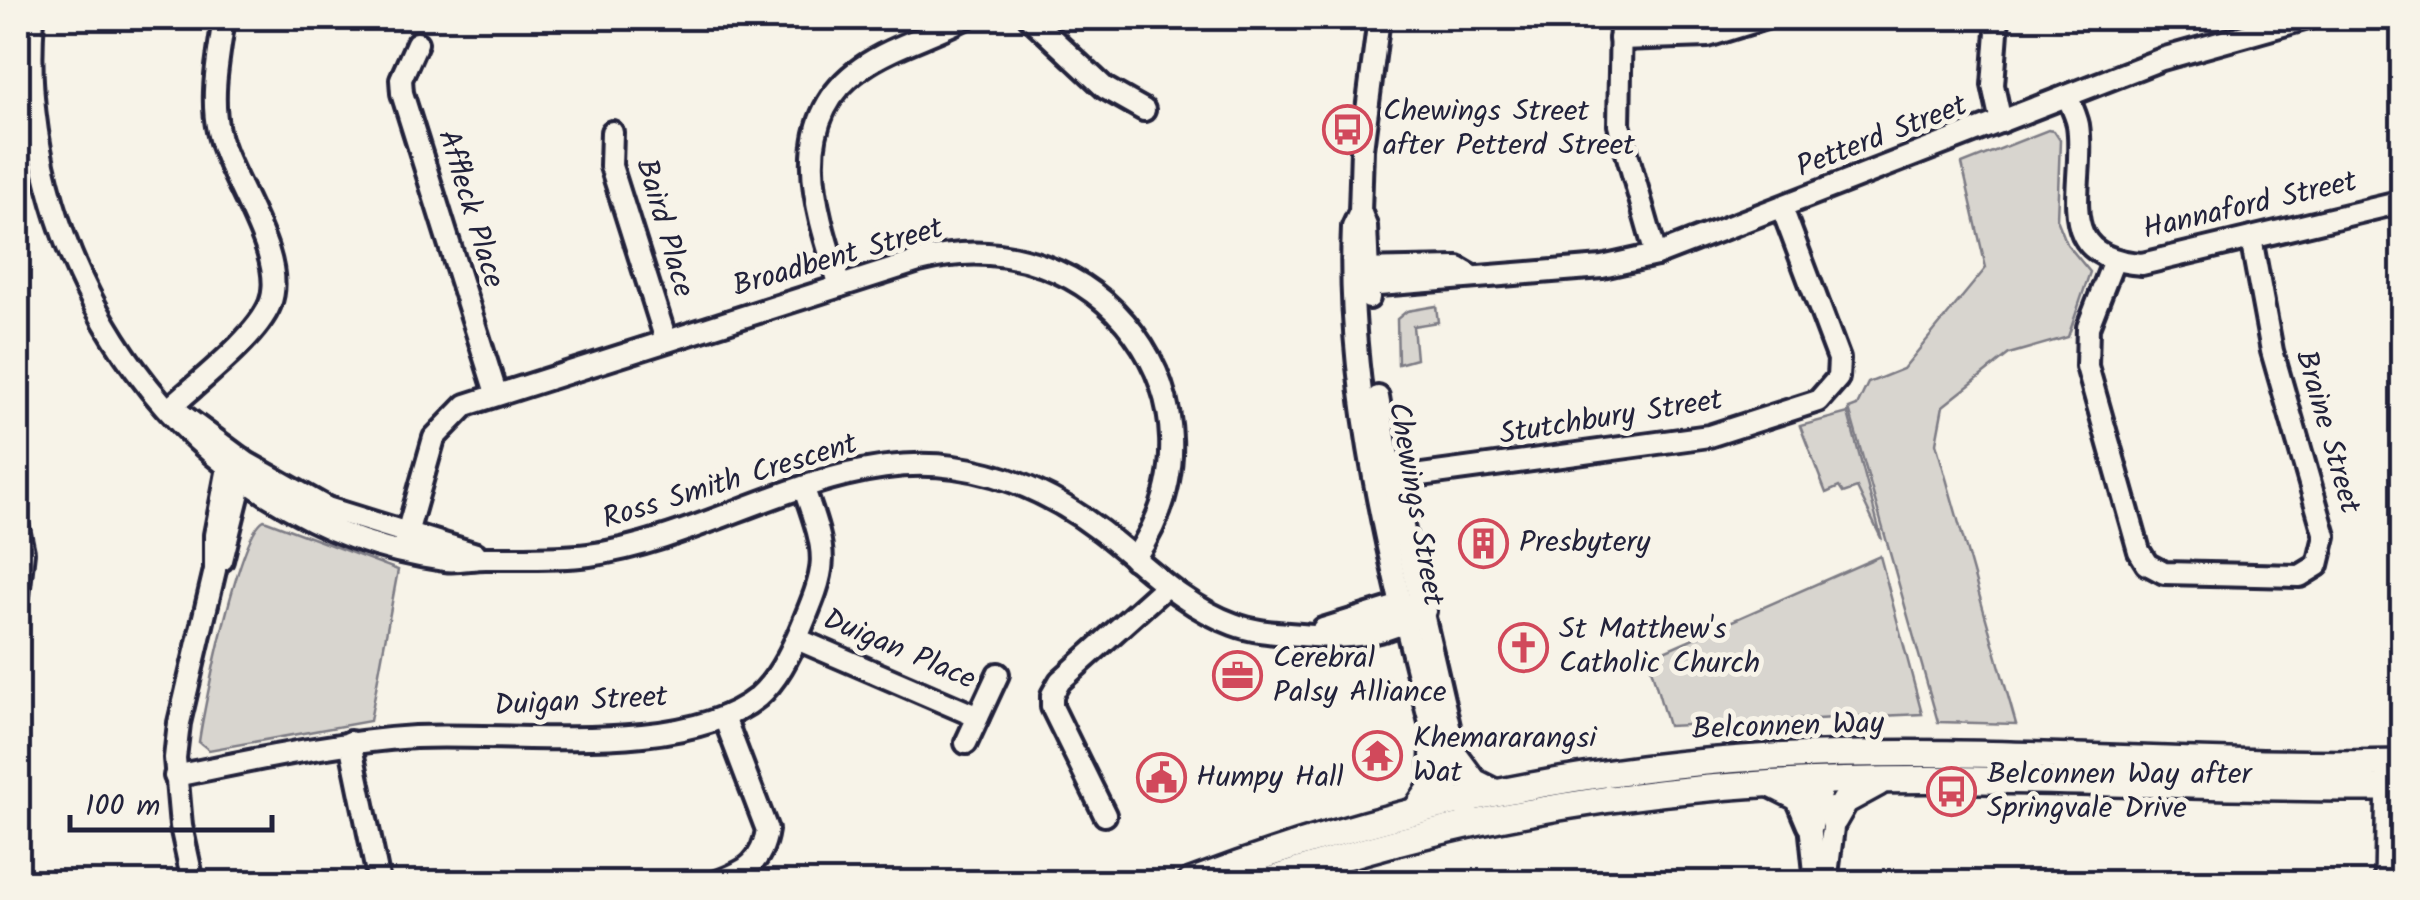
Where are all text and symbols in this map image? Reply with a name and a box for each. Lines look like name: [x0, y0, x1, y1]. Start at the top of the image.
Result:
street label: Petterd Street: [1790, 82, 1975, 192]
place label: Chewings Street after Petterd Street: [1383, 88, 1635, 170]
bus stop icon: Chewings Street after Petterd Street: [1322, 103, 1374, 155]
street label: Affleck Place: [423, 124, 517, 294]
street label: Baird Place: [621, 153, 707, 303]
street label: Hannaford Street: [2138, 158, 2362, 254]
street label: Broadbent Street: [727, 205, 949, 311]
street label: Braine Street: [2281, 345, 2373, 520]
street label: Stutchbury Street: [1496, 377, 1726, 459]
street label: Chewings Street: [1373, 398, 1457, 610]
street label: Ross Smith Crescent: [597, 420, 864, 544]
building icon: Presbytery: [1458, 517, 1510, 569]
place label: Presbytery: [1519, 519, 1651, 567]
street label: Duigan Place: [815, 596, 983, 704]
place label: St Matthew's Catholic Church: [1559, 606, 1760, 688]
church icon: St Matthew's Catholic Church: [1498, 621, 1550, 673]
place label: Cerebral Palsy Alliance: [1273, 635, 1447, 717]
office icon: Cerebral Palsy Alliance: [1212, 650, 1264, 702]
street label: Duigan Street: [493, 673, 669, 731]
street label: Belconnen Way: [1691, 700, 1886, 754]
place label: Khemararangsi Wat: [1413, 715, 1598, 797]
temple icon: Khemararangsi Wat: [1352, 730, 1404, 782]
place label: Belconnen Way after Springvale Drive: [1987, 751, 2253, 833]
public building icon: Humpy Hall: [1135, 752, 1187, 804]
place label: Humpy Hall: [1196, 754, 1344, 802]
bus stop icon: Belconnen Way after Springvale Drive: [1926, 766, 1978, 818]
scale bar: [70, 770, 272, 832]
text: 100 m: [85, 783, 160, 831]

